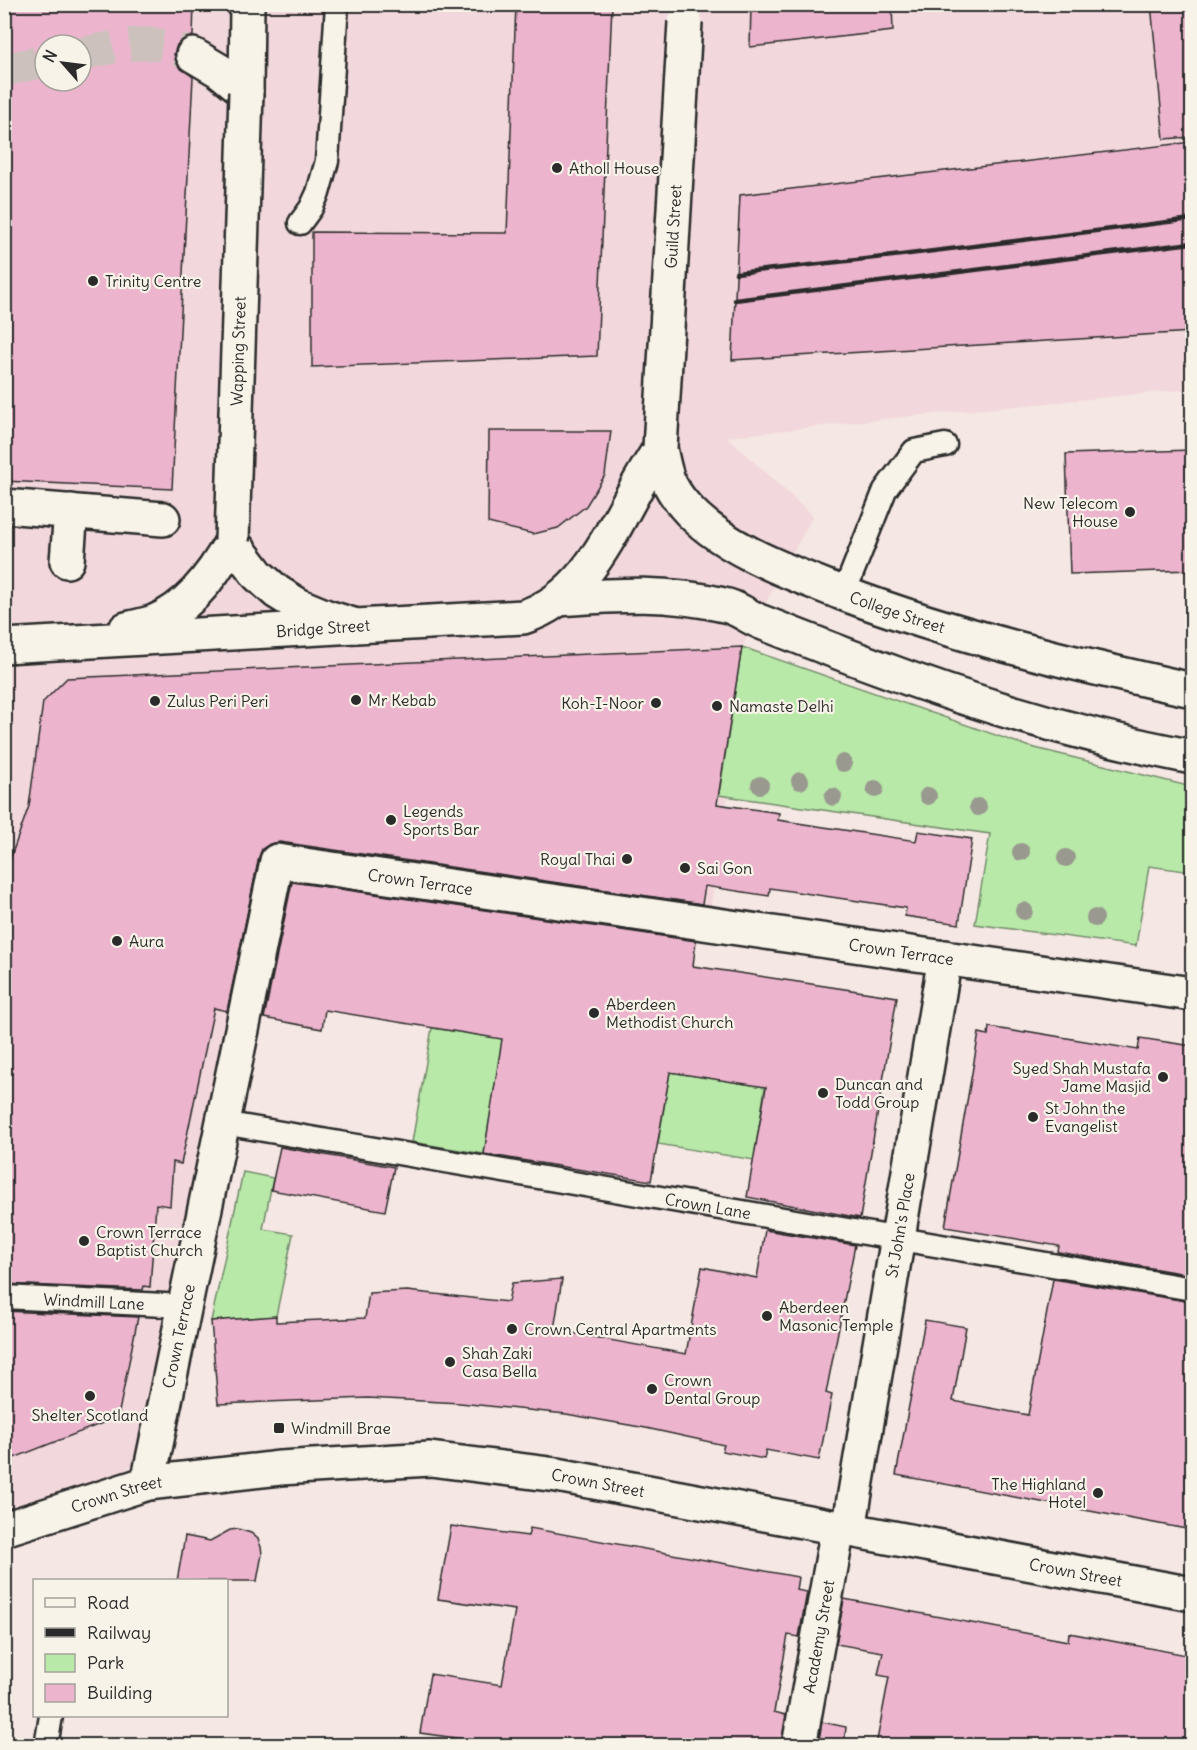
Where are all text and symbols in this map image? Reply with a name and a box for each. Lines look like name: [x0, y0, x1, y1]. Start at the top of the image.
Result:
north arrow: [33, 33, 93, 93]
text: N: [38, 46, 61, 66]
place label: Atholl House: [569, 158, 659, 178]
marker: Atholl House: [550, 161, 564, 175]
street label: Guild Street: [661, 183, 685, 269]
place label: Trinity Centre: [105, 271, 201, 291]
marker: Trinity Centre: [86, 274, 100, 288]
street label: Wapping Street: [226, 295, 250, 406]
place label: New Telecom House: [1023, 493, 1118, 531]
marker: New Telecom House: [1123, 505, 1137, 519]
street label: College Street: [847, 587, 948, 637]
street label: Bridge Street: [275, 615, 371, 641]
place label: Mr Kebab: [368, 690, 436, 710]
place label: Zulus Peri Peri: [167, 691, 268, 711]
marker: Mr Kebab: [349, 693, 363, 707]
place label: Koh-I-Noor: [561, 693, 644, 713]
marker: Zulus Peri Peri: [148, 694, 162, 708]
marker: Koh-I-Noor: [649, 696, 663, 710]
place label: Namaste Delhi: [729, 696, 834, 716]
marker: Namaste Delhi: [710, 699, 724, 713]
place label: Legends Sports Bar: [403, 801, 480, 839]
marker: Legends Sports Bar: [384, 813, 398, 827]
place label: Royal Thai: [540, 849, 615, 869]
marker: Royal Thai: [620, 852, 634, 866]
place label: Sai Gon: [697, 858, 752, 878]
marker: Sai Gon: [678, 861, 692, 875]
street label: Crown Terrace: [366, 864, 474, 899]
place label: Aura: [129, 931, 164, 951]
marker: Aura: [110, 934, 124, 948]
street label: Crown Terrace: [847, 934, 955, 969]
place label: Aberdeen Methodist Church: [606, 994, 733, 1032]
marker: Aberdeen Methodist Church: [587, 1006, 601, 1020]
place label: Syed Shah Mustafa Jame Masjid: [1013, 1058, 1151, 1096]
marker: Syed Shah Mustafa Jame Masjid: [1156, 1070, 1170, 1084]
place label: Duncan and Todd Group: [835, 1074, 923, 1112]
marker: Duncan and Todd Group: [816, 1086, 830, 1100]
place label: St John the Evangelist: [1045, 1098, 1125, 1136]
marker: St John the Evangelist: [1026, 1110, 1040, 1124]
street label: St John's Place: [881, 1171, 919, 1279]
street label: Crown Lane: [663, 1189, 753, 1223]
place label: Crown Terrace Baptist Church: [96, 1222, 203, 1260]
marker: Crown Terrace Baptist Church: [77, 1234, 91, 1248]
street label: Crown Terrace: [158, 1282, 199, 1390]
street label: Windmill Lane: [43, 1289, 145, 1314]
place label: Aberdeen Masonic Temple: [779, 1297, 893, 1335]
marker: Aberdeen Masonic Temple: [760, 1309, 774, 1323]
place label: Crown Central Apartments: [524, 1319, 716, 1339]
marker: Crown Central Apartments: [505, 1322, 519, 1336]
place label: Shah Zaki Casa Bella: [462, 1343, 537, 1381]
marker: Shah Zaki Casa Bella: [443, 1355, 457, 1369]
place label: Crown Dental Group: [664, 1370, 760, 1408]
marker: Crown Dental Group: [645, 1382, 659, 1396]
marker: Shelter Scotland: [83, 1389, 97, 1403]
place label: Shelter Scotland: [31, 1405, 149, 1425]
place label: Windmill Brae: [291, 1418, 391, 1438]
marker: Windmill Brae: [272, 1421, 286, 1435]
street label: Crown Street: [550, 1464, 647, 1501]
street label: Crown Street: [68, 1471, 164, 1517]
place label: The Highland Hotel: [991, 1474, 1086, 1512]
marker: The Highland Hotel: [1091, 1486, 1105, 1500]
street label: Crown Street: [1028, 1554, 1124, 1591]
street label: Academy Street: [799, 1578, 839, 1695]
legend: [33, 1579, 228, 1717]
text: Road: [87, 1591, 130, 1614]
text: Railway: [87, 1621, 151, 1644]
text: Park: [87, 1651, 124, 1674]
text: Building: [87, 1681, 152, 1704]

